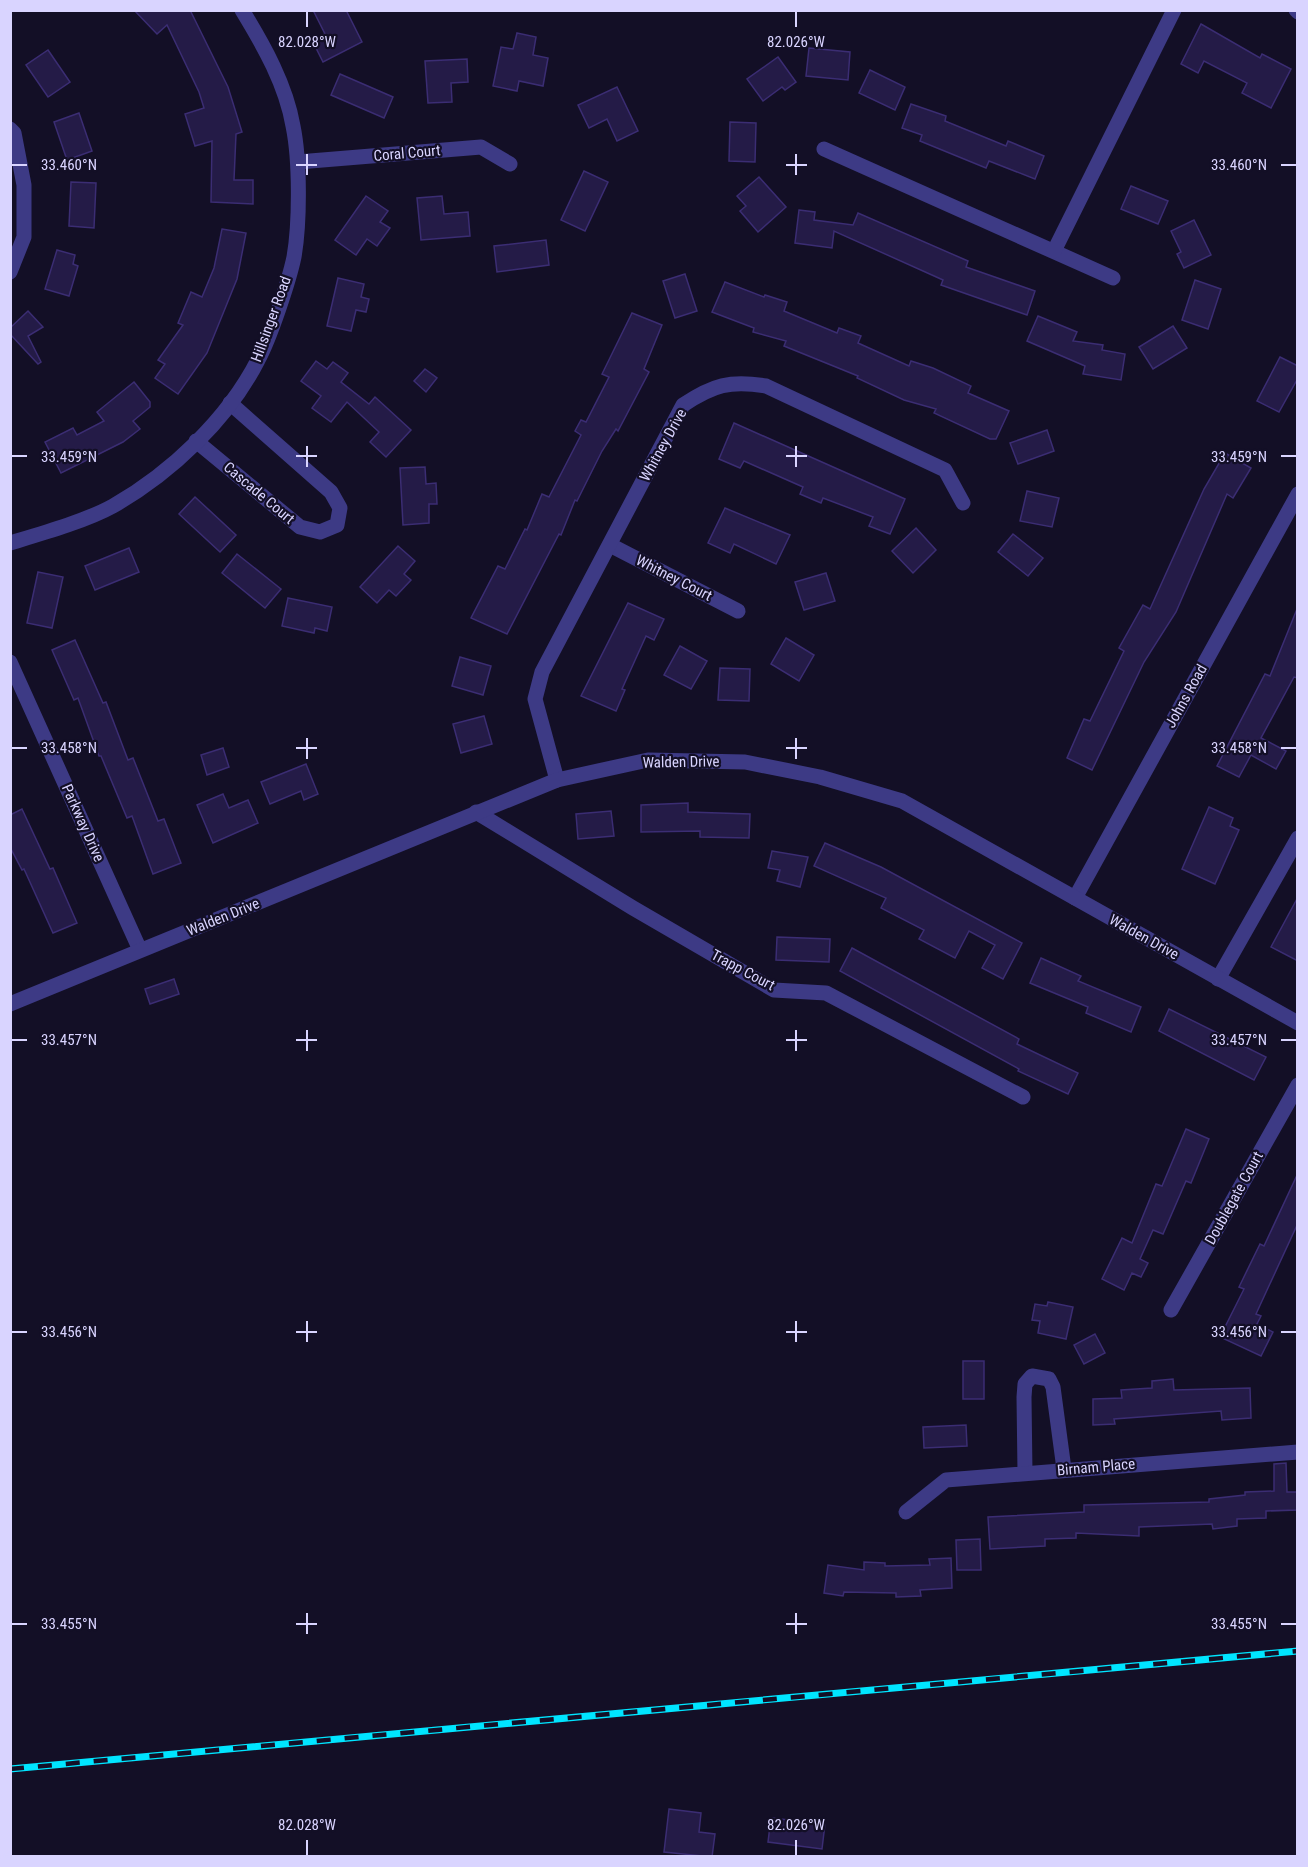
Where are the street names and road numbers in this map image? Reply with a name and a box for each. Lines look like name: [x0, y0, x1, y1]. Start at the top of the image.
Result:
street label: Coral Court: [373, 141, 441, 165]
street label: Hillsinger Road: [247, 274, 295, 364]
street label: Whitney Drive: [636, 405, 690, 485]
street label: Cascade Court: [220, 458, 298, 528]
street label: Whitney Court: [633, 551, 715, 605]
street label: Johns Road: [1161, 661, 1211, 731]
street label: Walden Drive: [642, 752, 720, 772]
street label: Parkway Drive: [58, 781, 108, 865]
street label: Walden Drive: [184, 894, 262, 940]
street label: Walden Drive: [1106, 910, 1182, 964]
street label: Trapp Court: [708, 946, 778, 994]
street label: Doublegate Court: [1201, 1148, 1267, 1248]
street label: Birnam Place: [1056, 1455, 1136, 1479]

